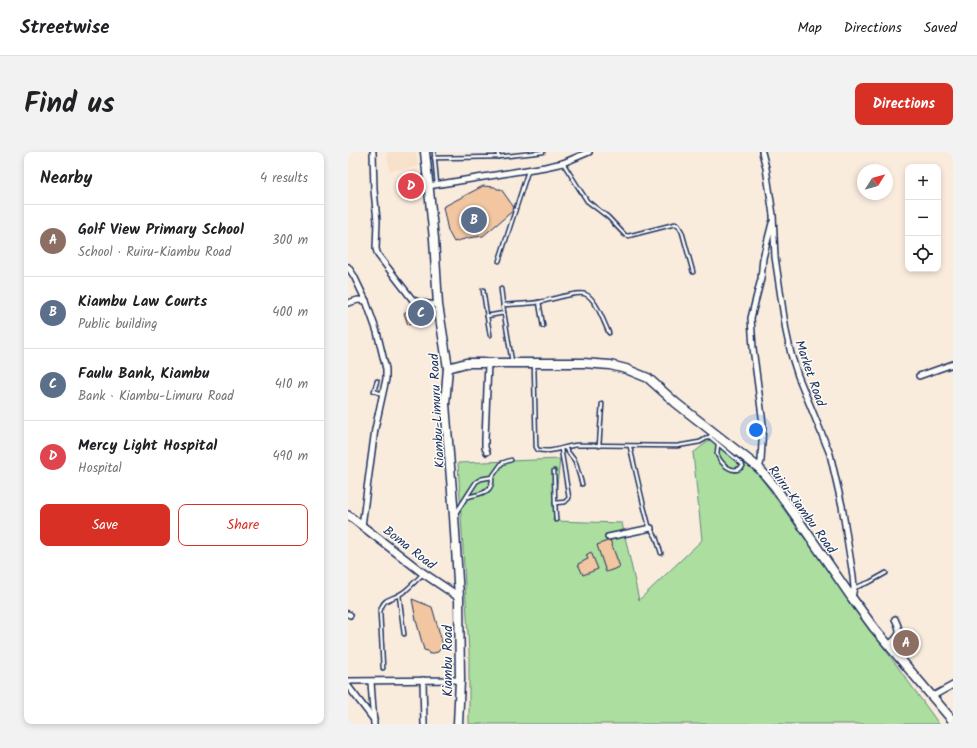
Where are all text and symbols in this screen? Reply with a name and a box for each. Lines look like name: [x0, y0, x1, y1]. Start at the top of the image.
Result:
text: Streetwise: [20, 13, 110, 43]
text: Map: [797, 17, 822, 39]
text: Directions: [844, 17, 902, 39]
text: Saved: [924, 17, 957, 39]
text: Find us: [24, 82, 115, 127]
button: Directions: [855, 83, 953, 125]
north arrow: [857, 164, 893, 200]
map controls: [905, 164, 941, 272]
button: +: [905, 164, 941, 200]
text: Nearby: [40, 165, 92, 192]
text: 4 results: [260, 168, 308, 189]
pin: D: [398, 171, 424, 201]
button: −: [905, 200, 941, 236]
pin: B: [461, 205, 487, 235]
text: Golf View Primary School: [78, 218, 244, 242]
text: A: [49, 230, 57, 251]
text: 300 m: [272, 230, 308, 251]
button: locate: [905, 236, 941, 272]
text: School · Ruiru-Kiambu Road: [78, 242, 231, 263]
text: Kiambu Law Courts: [78, 290, 207, 314]
pin: C: [408, 298, 434, 328]
text: B: [49, 302, 57, 323]
text: 400 m: [272, 302, 308, 323]
text: Public building: [78, 314, 157, 335]
street label: Market Road: [788, 337, 831, 410]
street label: Kiambu-Limuru Road: [424, 352, 451, 469]
text: Faulu Bank, Kiambu: [78, 362, 209, 386]
text: C: [49, 374, 57, 395]
text: 410 m: [275, 374, 308, 395]
text: Bank · Kiambu-Limuru Road: [78, 386, 234, 407]
your location: [746, 420, 766, 440]
text: Mercy Light Hospital: [78, 434, 217, 458]
text: D: [49, 446, 57, 467]
text: 490 m: [272, 446, 308, 467]
text: Hospital: [78, 458, 122, 479]
street label: Ruiru-Kiambu Road: [762, 461, 841, 559]
button: Save: [40, 504, 170, 546]
button: Share: [178, 504, 308, 546]
street label: Boma Road: [378, 521, 440, 576]
street label: Kiambu Road: [438, 625, 459, 697]
pin: A: [893, 628, 919, 658]

